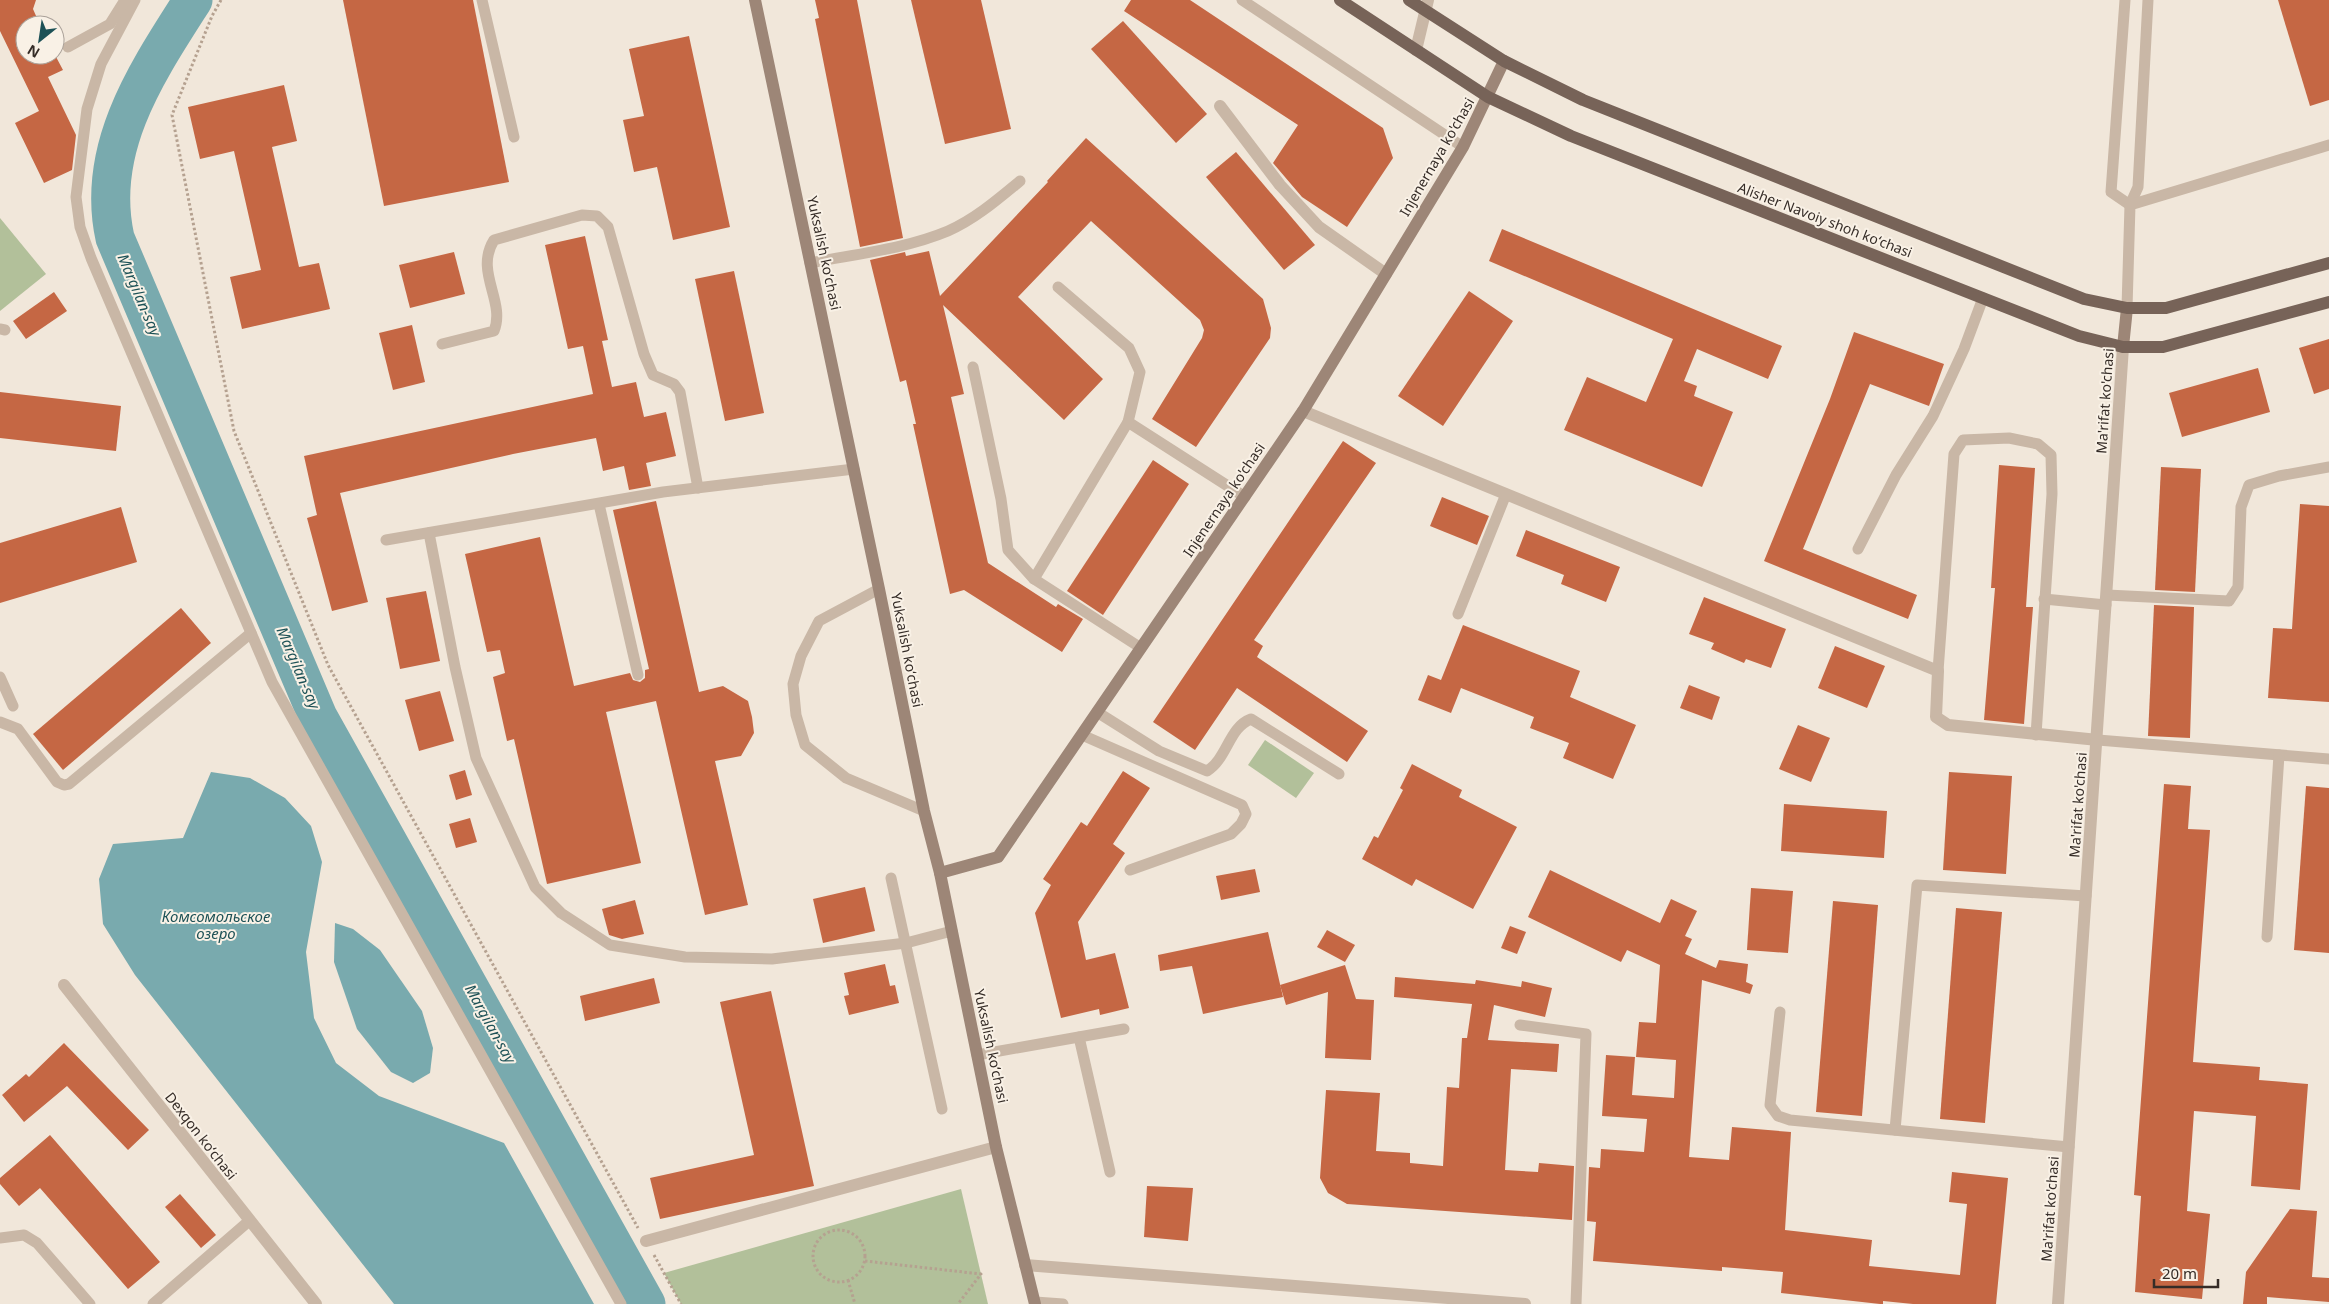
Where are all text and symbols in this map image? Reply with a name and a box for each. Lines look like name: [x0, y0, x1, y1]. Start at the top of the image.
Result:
north arrow: [15, 15, 65, 65]
text: N: [24, 41, 43, 63]
street label: Injenernaya ko'chasi: [1395, 94, 1478, 220]
street label: Alisher Navoiy shoh koʻchasi: [1735, 177, 1915, 262]
street label: Yuksalish koʻchasi: [803, 194, 846, 312]
water label: Margilan-say: [114, 251, 167, 340]
street label: Ma'rifat ko'chasi: [2091, 348, 2118, 454]
street label: Injenernaya ko'chasi: [1178, 439, 1269, 561]
street label: Yuksalish koʻchasi: [887, 591, 928, 709]
water label: Margilan-say: [273, 624, 326, 713]
street label: Ma'rifat ko'chasi: [2064, 752, 2091, 858]
water label: Комсомольское озеро: [162, 906, 271, 943]
water label: Margilan-say: [461, 980, 521, 1067]
street label: Yuksalish koʻchasi: [970, 987, 1013, 1105]
street label: Dexqon koʻchasi: [161, 1088, 242, 1183]
street label: Ma'rifat ko'chasi: [2036, 1156, 2063, 1262]
scale bar: [2154, 1256, 2218, 1288]
text: 20 m: [2162, 1263, 2197, 1283]

